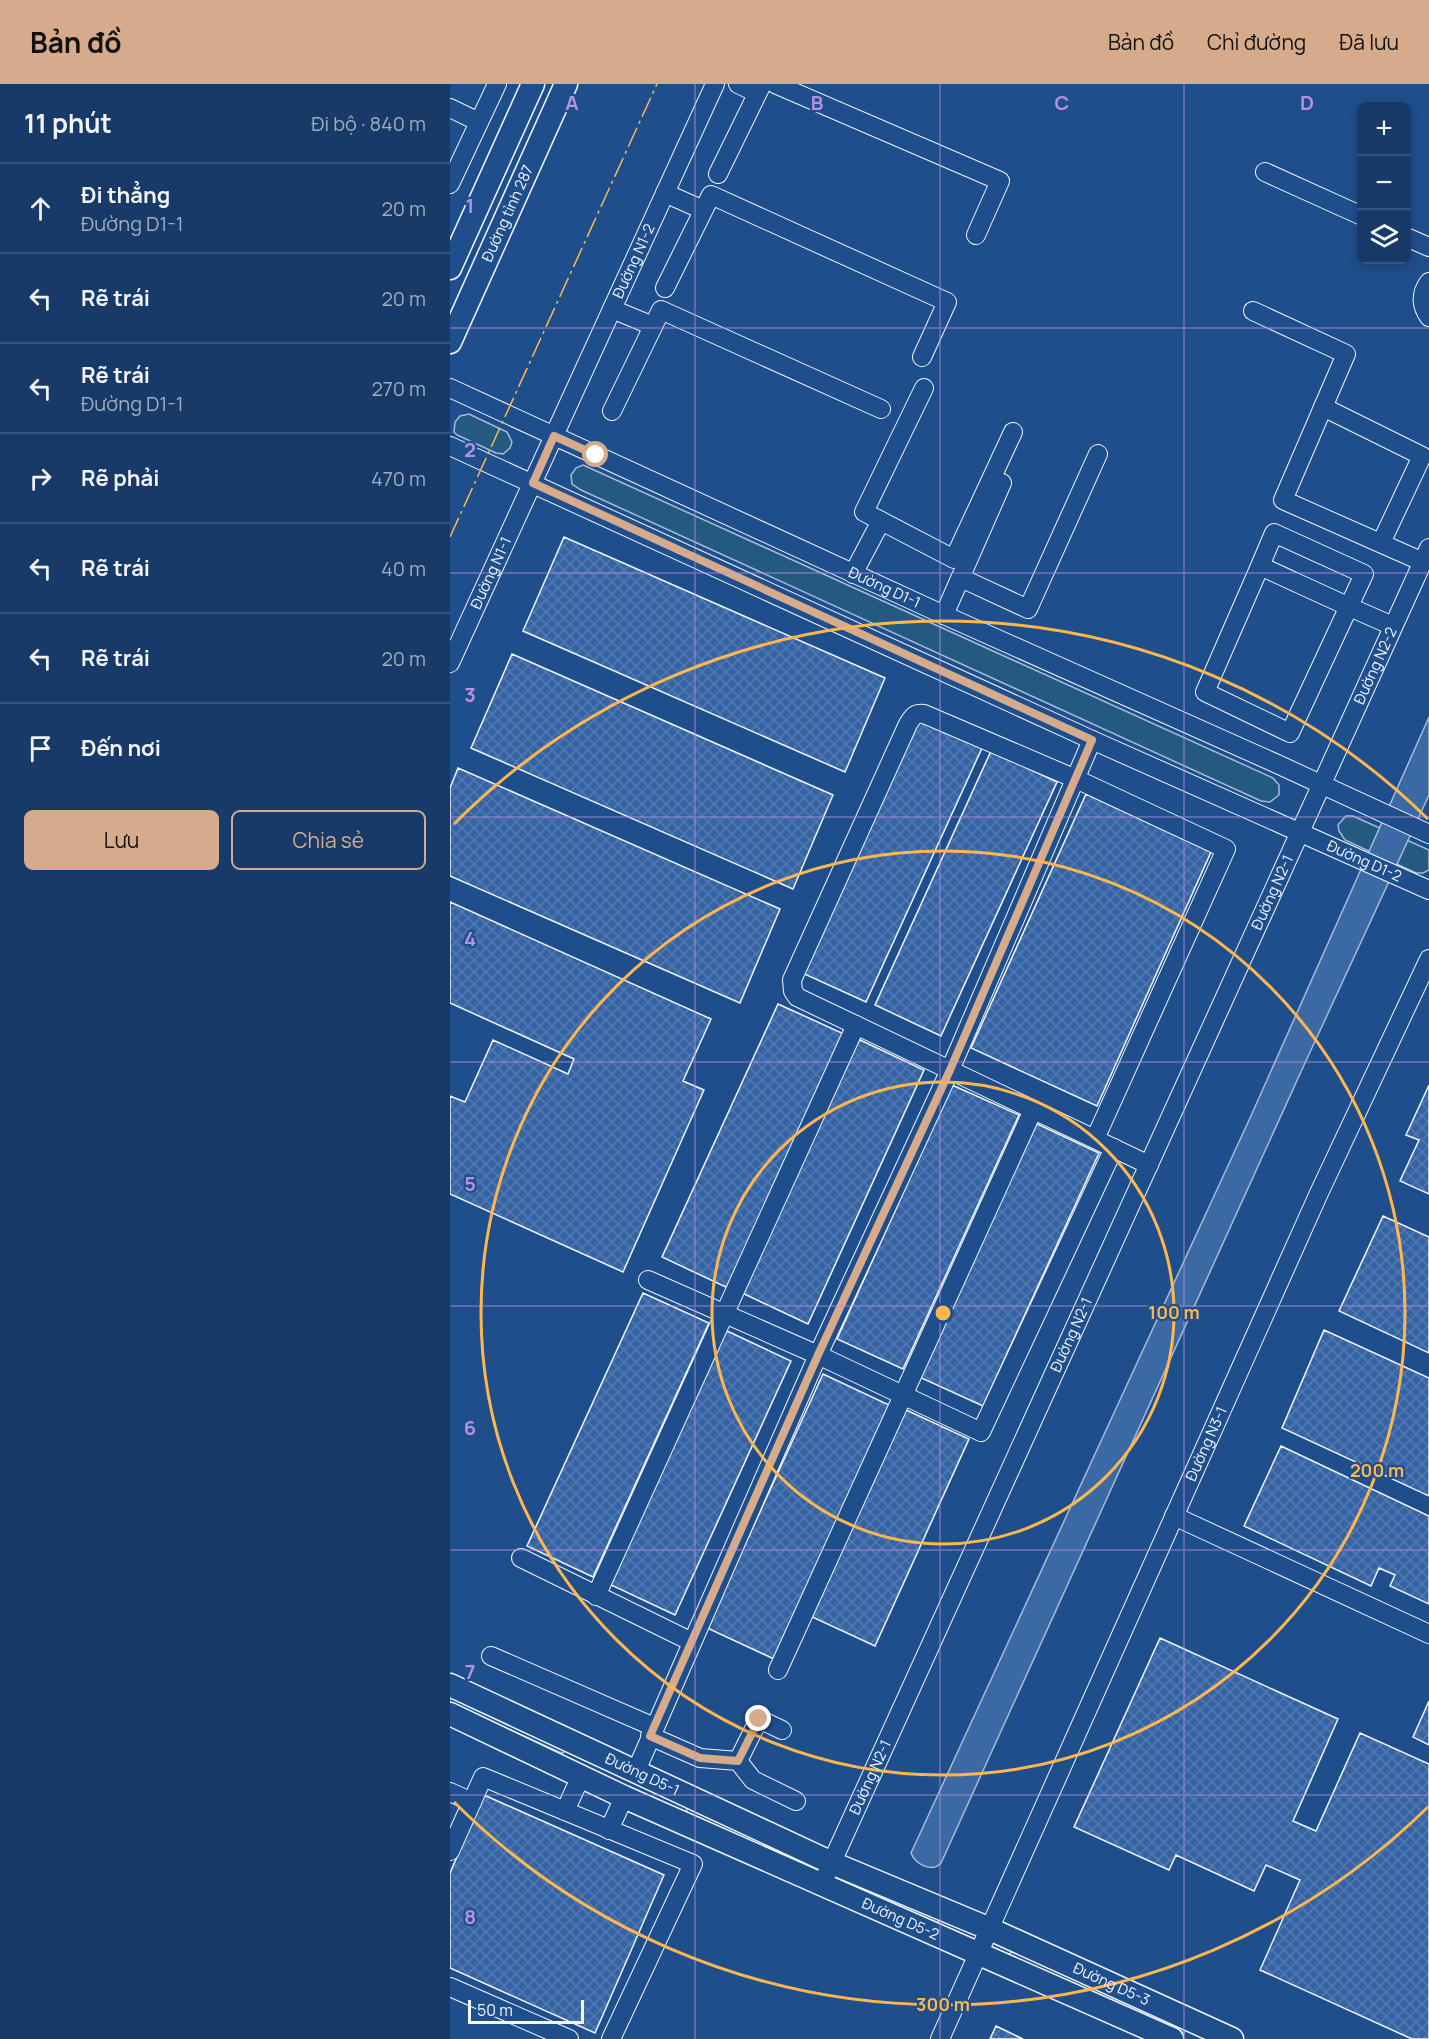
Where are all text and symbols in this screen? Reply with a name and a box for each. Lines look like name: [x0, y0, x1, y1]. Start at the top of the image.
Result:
text: Bản đồ: [30, 23, 122, 61]
text: Bản đồ: [1108, 28, 1174, 56]
text: Chỉ đường: [1207, 28, 1306, 56]
text: Đã lưu: [1339, 28, 1399, 56]
text: A: [565, 89, 579, 116]
text: B: [811, 89, 824, 116]
text: C: [1055, 89, 1069, 116]
text: D: [1300, 89, 1314, 116]
map controls: [1357, 102, 1411, 264]
button: +: [1357, 102, 1411, 156]
text: 11 phút: [24, 105, 112, 141]
text: Đi bộ · 840 m: [311, 110, 426, 137]
button: −: [1357, 156, 1411, 210]
street label: Đường tỉnh 287: [476, 161, 538, 265]
text: Đi thẳng: [81, 180, 170, 210]
icon: ahead: [24, 192, 57, 225]
text: 1: [466, 192, 474, 219]
text: 20 m: [381, 195, 426, 222]
text: Đường D1-1: [81, 210, 184, 237]
button: layers: [1357, 210, 1411, 264]
street label: Đường N1-2: [607, 220, 660, 302]
icon: left: [24, 282, 57, 315]
text: Rẽ trái: [81, 283, 150, 313]
text: 20 m: [381, 285, 426, 312]
text: Rẽ trái: [81, 360, 150, 390]
icon: left: [24, 372, 57, 405]
text: 270 m: [371, 375, 426, 402]
text: Đường D1-1: [81, 390, 184, 417]
text: 2: [464, 436, 476, 463]
route start: [582, 441, 608, 467]
icon: right: [24, 462, 57, 495]
text: Rẽ phải: [81, 463, 159, 493]
text: 470 m: [371, 465, 426, 492]
street label: Đường N1-1: [465, 533, 516, 612]
icon: left: [24, 552, 57, 585]
text: Rẽ trái: [81, 553, 150, 583]
text: 40 m: [381, 555, 426, 582]
street label: Đường D1-1: [845, 562, 924, 613]
street label: Đường N2-2: [1348, 624, 1402, 707]
icon: left: [24, 642, 57, 675]
text: Rẽ trái: [81, 643, 150, 673]
text: 20 m: [381, 645, 426, 672]
text: 3: [464, 681, 476, 708]
icon: arrive: [24, 732, 57, 765]
text: Đến nơi: [81, 733, 161, 763]
button: Lưu: [24, 810, 219, 870]
button: Chia sẻ: [231, 810, 426, 870]
street label: Đường D1-2: [1324, 835, 1405, 886]
street label: Đường N2-1: [1246, 852, 1298, 933]
text: 4: [464, 925, 476, 952]
text: 5: [464, 1170, 476, 1197]
street label: Đường N2-1: [1045, 1294, 1097, 1375]
text: 100 m: [1148, 1300, 1200, 1324]
centre of rings: [933, 1303, 953, 1323]
street label: Đường N3-1: [1180, 1403, 1232, 1484]
text: 6: [464, 1414, 476, 1441]
text: 200 m: [1350, 1458, 1404, 1482]
text: 7: [465, 1658, 475, 1685]
route end: [745, 1705, 771, 1731]
street label: Đường N2-1: [844, 1736, 896, 1818]
street label: Đường D5-1: [602, 1748, 683, 1800]
street label: Đường D5-2: [859, 1892, 943, 1945]
text: 8: [464, 1903, 476, 1930]
street label: Đường D5-3: [1070, 1957, 1153, 2010]
text: 300 m: [916, 1992, 970, 2016]
scale bar: [468, 1997, 584, 2024]
text: 50 m: [477, 1999, 513, 2021]

